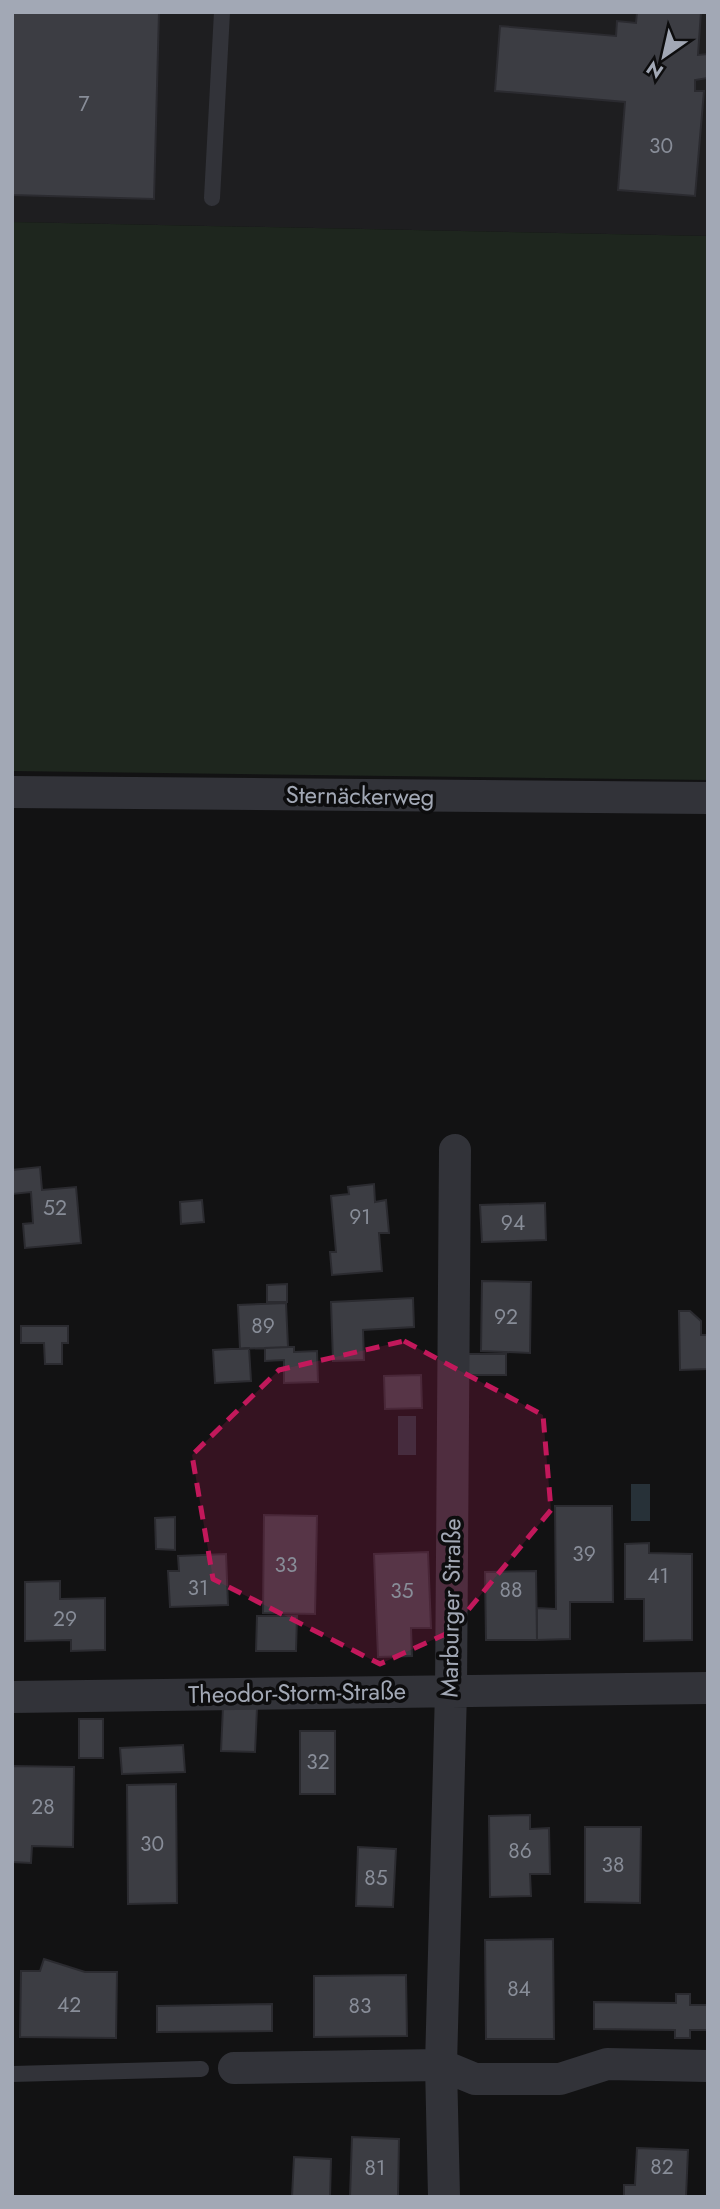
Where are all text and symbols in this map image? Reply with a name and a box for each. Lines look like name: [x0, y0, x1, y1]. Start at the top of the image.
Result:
north arrow: [629, 21, 699, 91]
text: N: [641, 54, 669, 85]
house number: 7: [78, 89, 90, 119]
house number: 30: [649, 131, 673, 161]
street label: Sternäckerweg: [285, 777, 435, 814]
house number: 52: [43, 1193, 67, 1223]
house number: 91: [349, 1202, 371, 1232]
house number: 94: [501, 1208, 525, 1238]
house number: 92: [494, 1302, 518, 1332]
house number: 89: [251, 1311, 275, 1341]
street label: Marburger Straße: [431, 1518, 470, 1698]
house number: 39: [572, 1539, 596, 1569]
house number: 33: [275, 1550, 297, 1580]
house number: 41: [647, 1561, 669, 1591]
house number: 31: [188, 1573, 208, 1603]
house number: 88: [500, 1575, 522, 1605]
house number: 35: [390, 1576, 414, 1606]
house number: 29: [53, 1604, 77, 1634]
street label: Theodor-Storm-Straße: [188, 1673, 406, 1712]
house number: 32: [306, 1747, 330, 1777]
house number: 28: [31, 1792, 55, 1822]
house number: 30: [140, 1829, 164, 1859]
house number: 86: [508, 1836, 532, 1866]
house number: 38: [602, 1850, 624, 1880]
house number: 85: [364, 1863, 388, 1893]
house number: 84: [507, 1974, 531, 2004]
house number: 42: [57, 1990, 81, 2020]
house number: 83: [349, 1991, 371, 2021]
house number: 82: [650, 2152, 674, 2182]
house number: 81: [365, 2153, 385, 2183]

